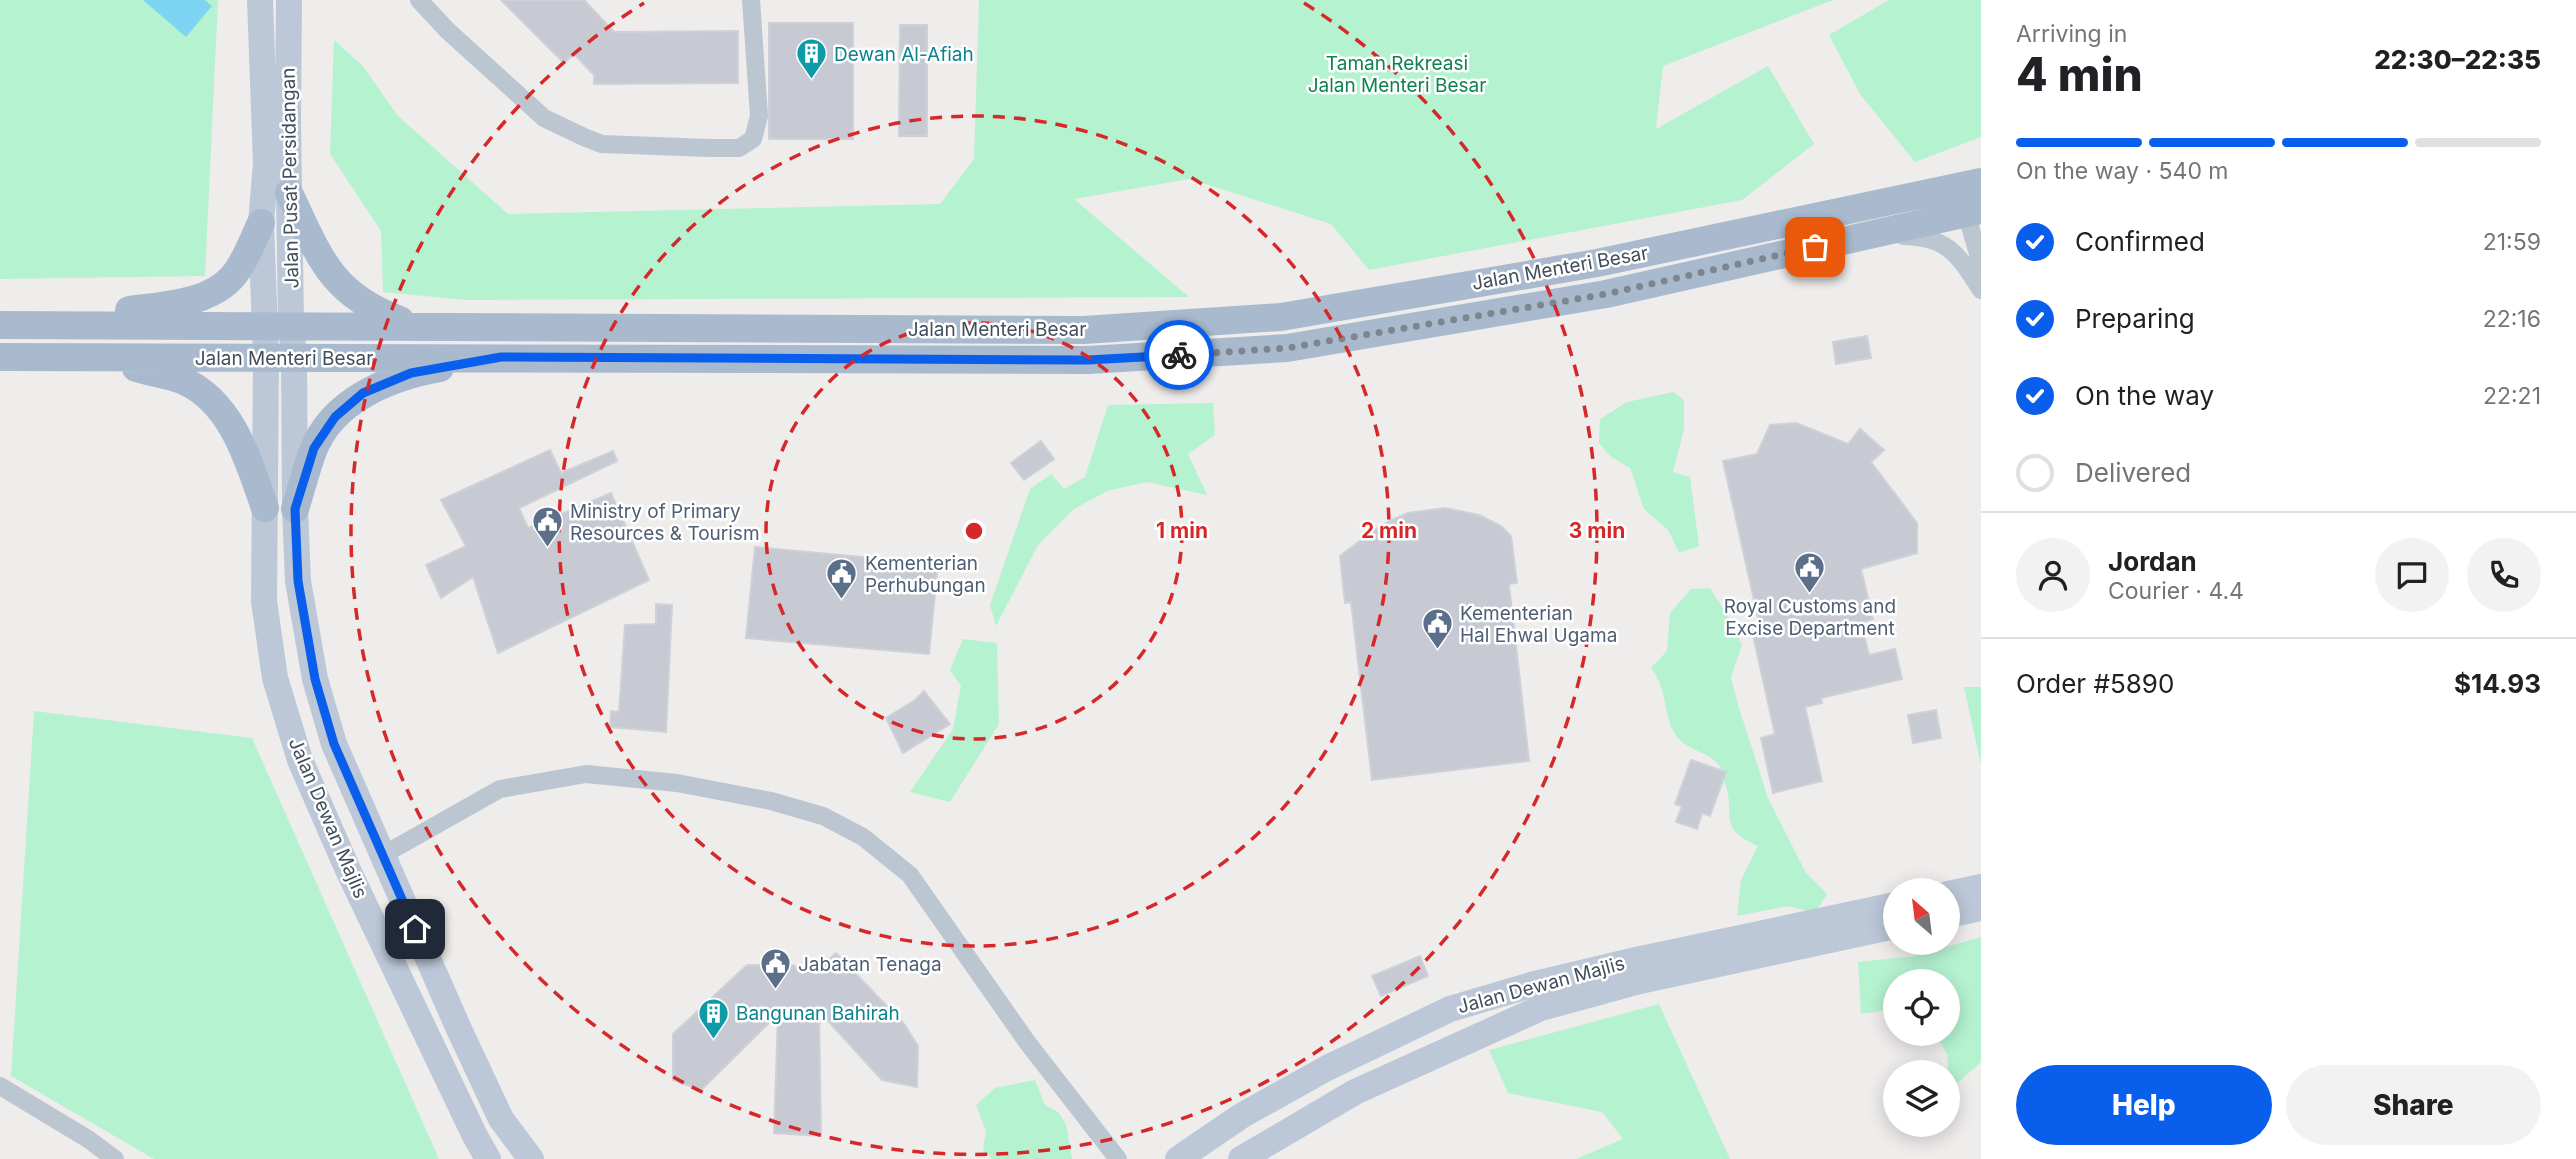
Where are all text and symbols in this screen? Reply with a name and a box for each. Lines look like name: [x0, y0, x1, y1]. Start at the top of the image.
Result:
text: Arriving in: [2016, 20, 2127, 48]
building icon: Dewan Al-Afiah: [794, 37, 828, 81]
place label: Dewan Al-Afiah: [834, 43, 974, 66]
text: 22:30–22:35: [2374, 44, 2541, 75]
text: 4 min: [2016, 46, 2143, 102]
park label: Taman Rekreasi Jalan Menteri Besar: [1308, 52, 1486, 97]
street label: Jalan Pusat Persidangan: [277, 67, 303, 289]
text: On the way · 540 m: [2016, 157, 2229, 185]
pin: [1785, 217, 1845, 277]
icon: check: [2016, 223, 2054, 261]
text: Confirmed: [2075, 226, 2205, 257]
icon: bag: [1796, 228, 1834, 266]
text: 21:59: [2483, 228, 2541, 256]
street label: Jalan Menteri Besar: [1470, 241, 1650, 295]
icon: check: [2016, 300, 2054, 338]
text: Preparing: [2075, 303, 2195, 334]
text: 22:16: [2483, 305, 2541, 333]
street label: Jalan Menteri Besar: [908, 318, 1086, 341]
courier: [1144, 320, 1214, 390]
icon: bike: [1160, 336, 1198, 374]
street label: Jalan Menteri Besar: [195, 347, 373, 370]
icon: check: [2016, 377, 2054, 415]
text: On the way: [2075, 380, 2214, 411]
text: 22:21: [2483, 382, 2541, 410]
text: Delivered: [2075, 457, 2191, 488]
place label: Ministry of Primary Resources & Tourism: [570, 500, 760, 545]
public building icon: Ministry of Primary Resources & Tourism: [530, 505, 564, 549]
text: 1 min: [1156, 518, 1208, 543]
text: 2 min: [1361, 518, 1417, 543]
text: 3 min: [1569, 518, 1625, 543]
centre of rings: [962, 519, 986, 543]
button: person: [2016, 538, 2090, 612]
button: chat: [2375, 538, 2449, 612]
button: phone: [2467, 538, 2541, 612]
text: Jordan: [2108, 546, 2197, 577]
public building icon: Royal Customs and Excise Department: [1793, 550, 1827, 594]
place label: Kementerian Perhubungan: [865, 552, 986, 597]
public building icon: Kementerian Perhubungan: [825, 557, 859, 601]
text: Courier · 4.4: [2108, 577, 2244, 605]
place label: Royal Customs and Excise Department: [1724, 595, 1896, 640]
place label: Kementerian Hal Ehwal Ugama: [1460, 602, 1617, 647]
public building icon: Kementerian Hal Ehwal Ugama: [1420, 607, 1454, 651]
text: Order #5890: [2016, 668, 2174, 699]
text: $14.93: [2454, 668, 2541, 699]
street label: Jalan Dewan Majlis: [284, 734, 372, 902]
north arrow: [1883, 878, 1960, 956]
map controls: [1883, 878, 1960, 1137]
pin: [385, 899, 445, 959]
icon: home: [396, 910, 434, 948]
public building icon: Jabatan Tenaga: [758, 947, 792, 991]
street label: Jalan Dewan Majlis: [1455, 952, 1627, 1018]
place label: Jabatan Tenaga: [798, 953, 942, 976]
button: locate: [1883, 969, 1960, 1046]
building icon: Bangunan Bahirah: [696, 996, 730, 1040]
place label: Bangunan Bahirah: [736, 1002, 900, 1025]
button: layers: [1883, 1060, 1960, 1137]
button: Help: [2016, 1065, 2272, 1145]
button: Share: [2286, 1065, 2541, 1145]

